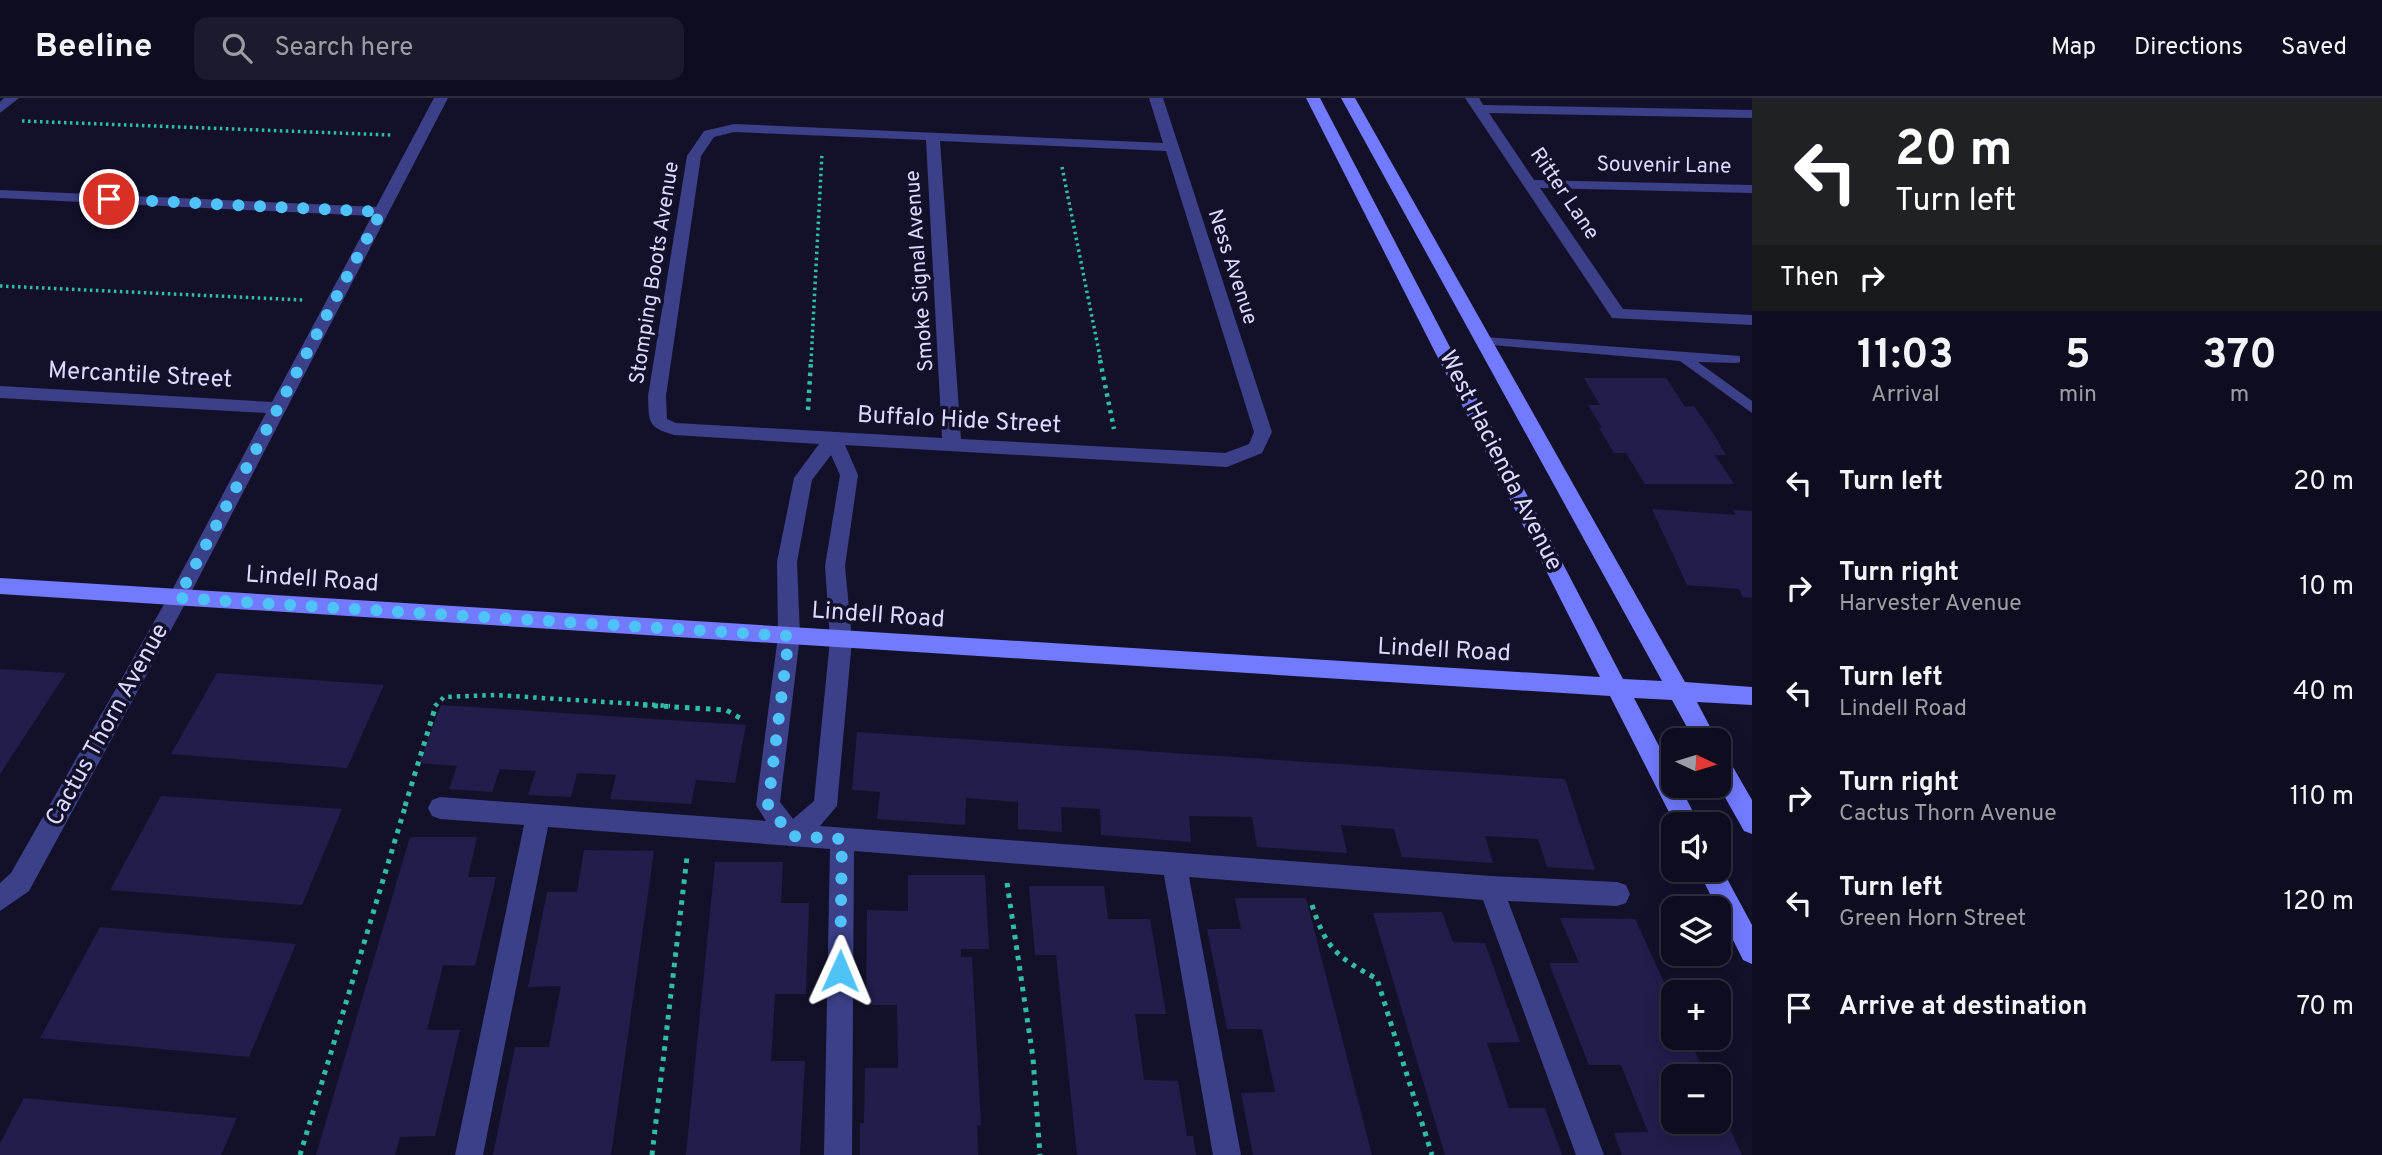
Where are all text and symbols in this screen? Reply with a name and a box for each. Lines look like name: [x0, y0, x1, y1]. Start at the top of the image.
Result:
search box: [194, 17, 684, 80]
text: Beeline: [35, 27, 152, 69]
icon: search: [218, 29, 256, 67]
text: Search here: [274, 32, 413, 65]
text: Map: [2051, 33, 2096, 63]
text: Directions: [2134, 33, 2243, 63]
text: Saved: [2281, 33, 2347, 63]
text: 20 m: [1895, 121, 2012, 183]
icon: left: [1780, 126, 1871, 217]
street label: Ritter Lane: [1523, 143, 1605, 245]
street label: Souvenir Lane: [1596, 151, 1732, 181]
street label: Stomping Boots Avenue: [624, 160, 686, 386]
pin: [79, 169, 139, 229]
street label: Smoke Signal Avenue: [899, 169, 941, 373]
icon: arrive: [90, 180, 128, 218]
text: Turn left: [1895, 182, 2016, 222]
street label: Ness Avenue: [1201, 206, 1263, 328]
icon: right: [1853, 259, 1891, 297]
text: Then: [1780, 262, 1839, 295]
text: 11:03: [1857, 330, 1954, 383]
text: 5: [2065, 330, 2091, 383]
text: 370: [2202, 330, 2277, 383]
street label: West Hacienda Avenue: [1431, 346, 1569, 576]
street label: Mercantile Street: [47, 356, 233, 396]
text: Arrival: [1871, 381, 1940, 410]
text: min: [2059, 381, 2097, 410]
text: m: [2230, 381, 2249, 410]
street label: Buffalo Hide Street: [856, 401, 1062, 441]
icon: left: [1780, 464, 1818, 502]
text: Turn left: [1839, 466, 1943, 499]
text: 20 m: [2293, 466, 2354, 499]
text: Turn right: [1839, 557, 1959, 590]
street label: Lindell Road: [244, 560, 380, 600]
icon: right: [1780, 569, 1818, 607]
text: 10 m: [2299, 571, 2354, 604]
text: Harvester Avenue: [1839, 590, 2022, 619]
street label: Lindell Road: [810, 596, 946, 636]
street label: Cactus Thorn Avenue: [40, 618, 176, 832]
street label: Lindell Road: [1377, 633, 1511, 669]
text: Turn left: [1839, 662, 1943, 695]
icon: left: [1780, 674, 1818, 712]
text: 40 m: [2293, 676, 2354, 709]
text: Lindell Road: [1839, 695, 1967, 724]
north arrow: [1661, 728, 1731, 798]
map controls: [1661, 728, 1731, 1134]
text: Turn right: [1839, 767, 1959, 800]
icon: right: [1780, 779, 1818, 817]
text: 110 m: [2290, 781, 2354, 814]
text: Cactus Thorn Avenue: [1839, 800, 2057, 829]
button: sound: [1661, 812, 1731, 882]
text: Turn left: [1839, 872, 1943, 905]
icon: left: [1780, 884, 1818, 922]
text: 120 m: [2284, 886, 2354, 919]
button: layers: [1661, 896, 1731, 966]
text: Green Horn Street: [1839, 905, 2026, 934]
position arrow: [803, 934, 877, 1008]
button: +: [1661, 980, 1731, 1050]
icon: arrive: [1780, 989, 1818, 1027]
text: Arrive at destination: [1839, 991, 2087, 1024]
text: 70 m: [2296, 991, 2354, 1024]
button: −: [1661, 1064, 1731, 1134]

